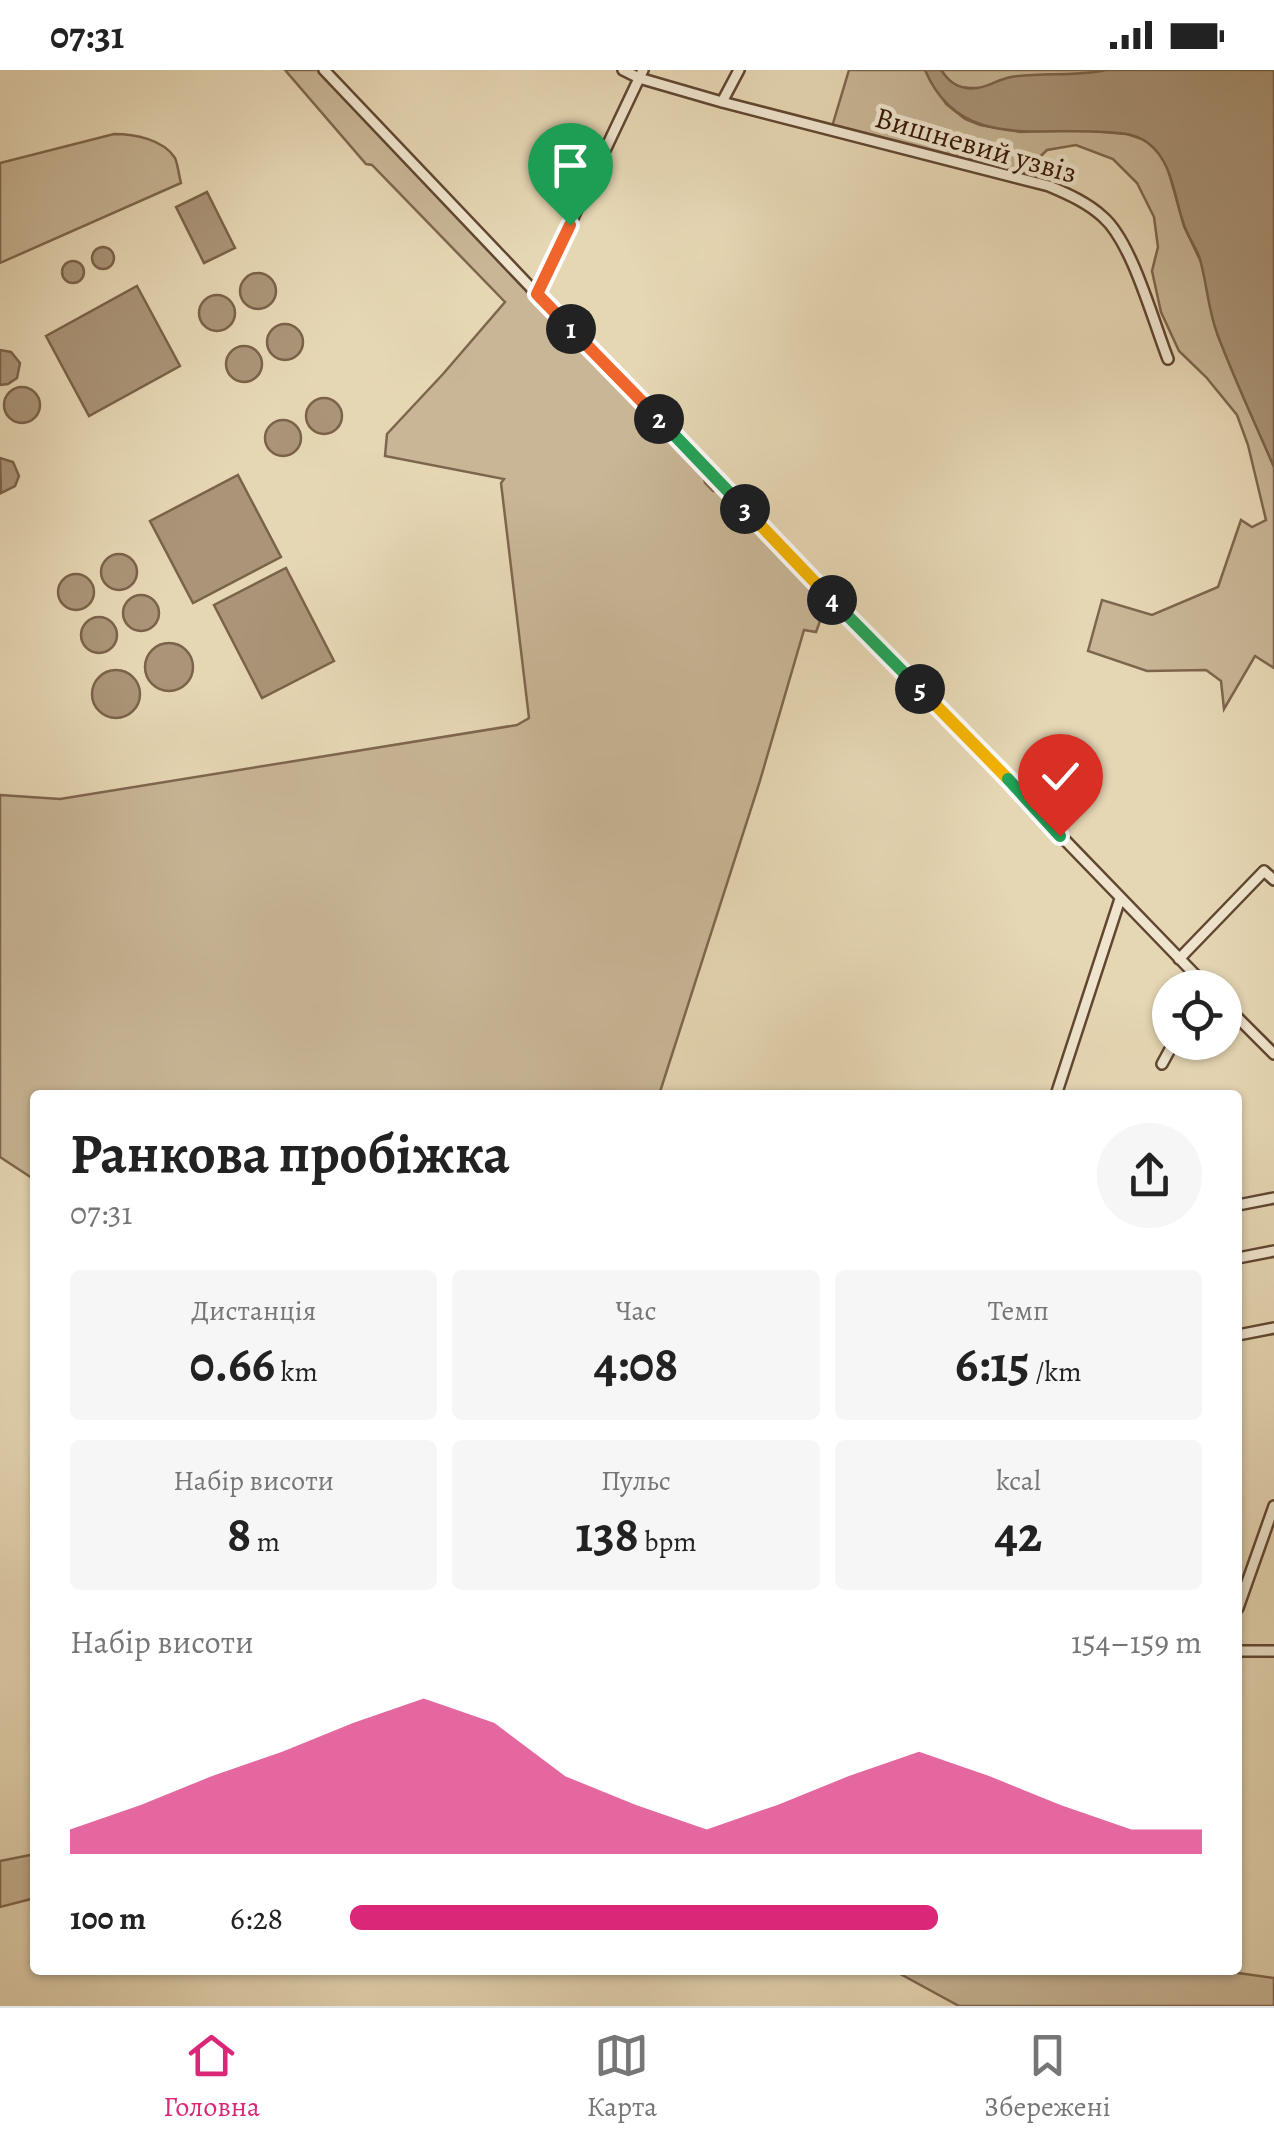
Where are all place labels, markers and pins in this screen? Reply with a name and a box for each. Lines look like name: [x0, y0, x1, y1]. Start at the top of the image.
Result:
pin: [528, 123, 613, 226]
pin: 1: [546, 304, 596, 354]
pin: 2: [634, 394, 684, 444]
pin: 3: [720, 484, 770, 534]
pin: 4: [807, 575, 857, 625]
pin: 5: [895, 664, 945, 714]
pin: [1018, 734, 1103, 837]

